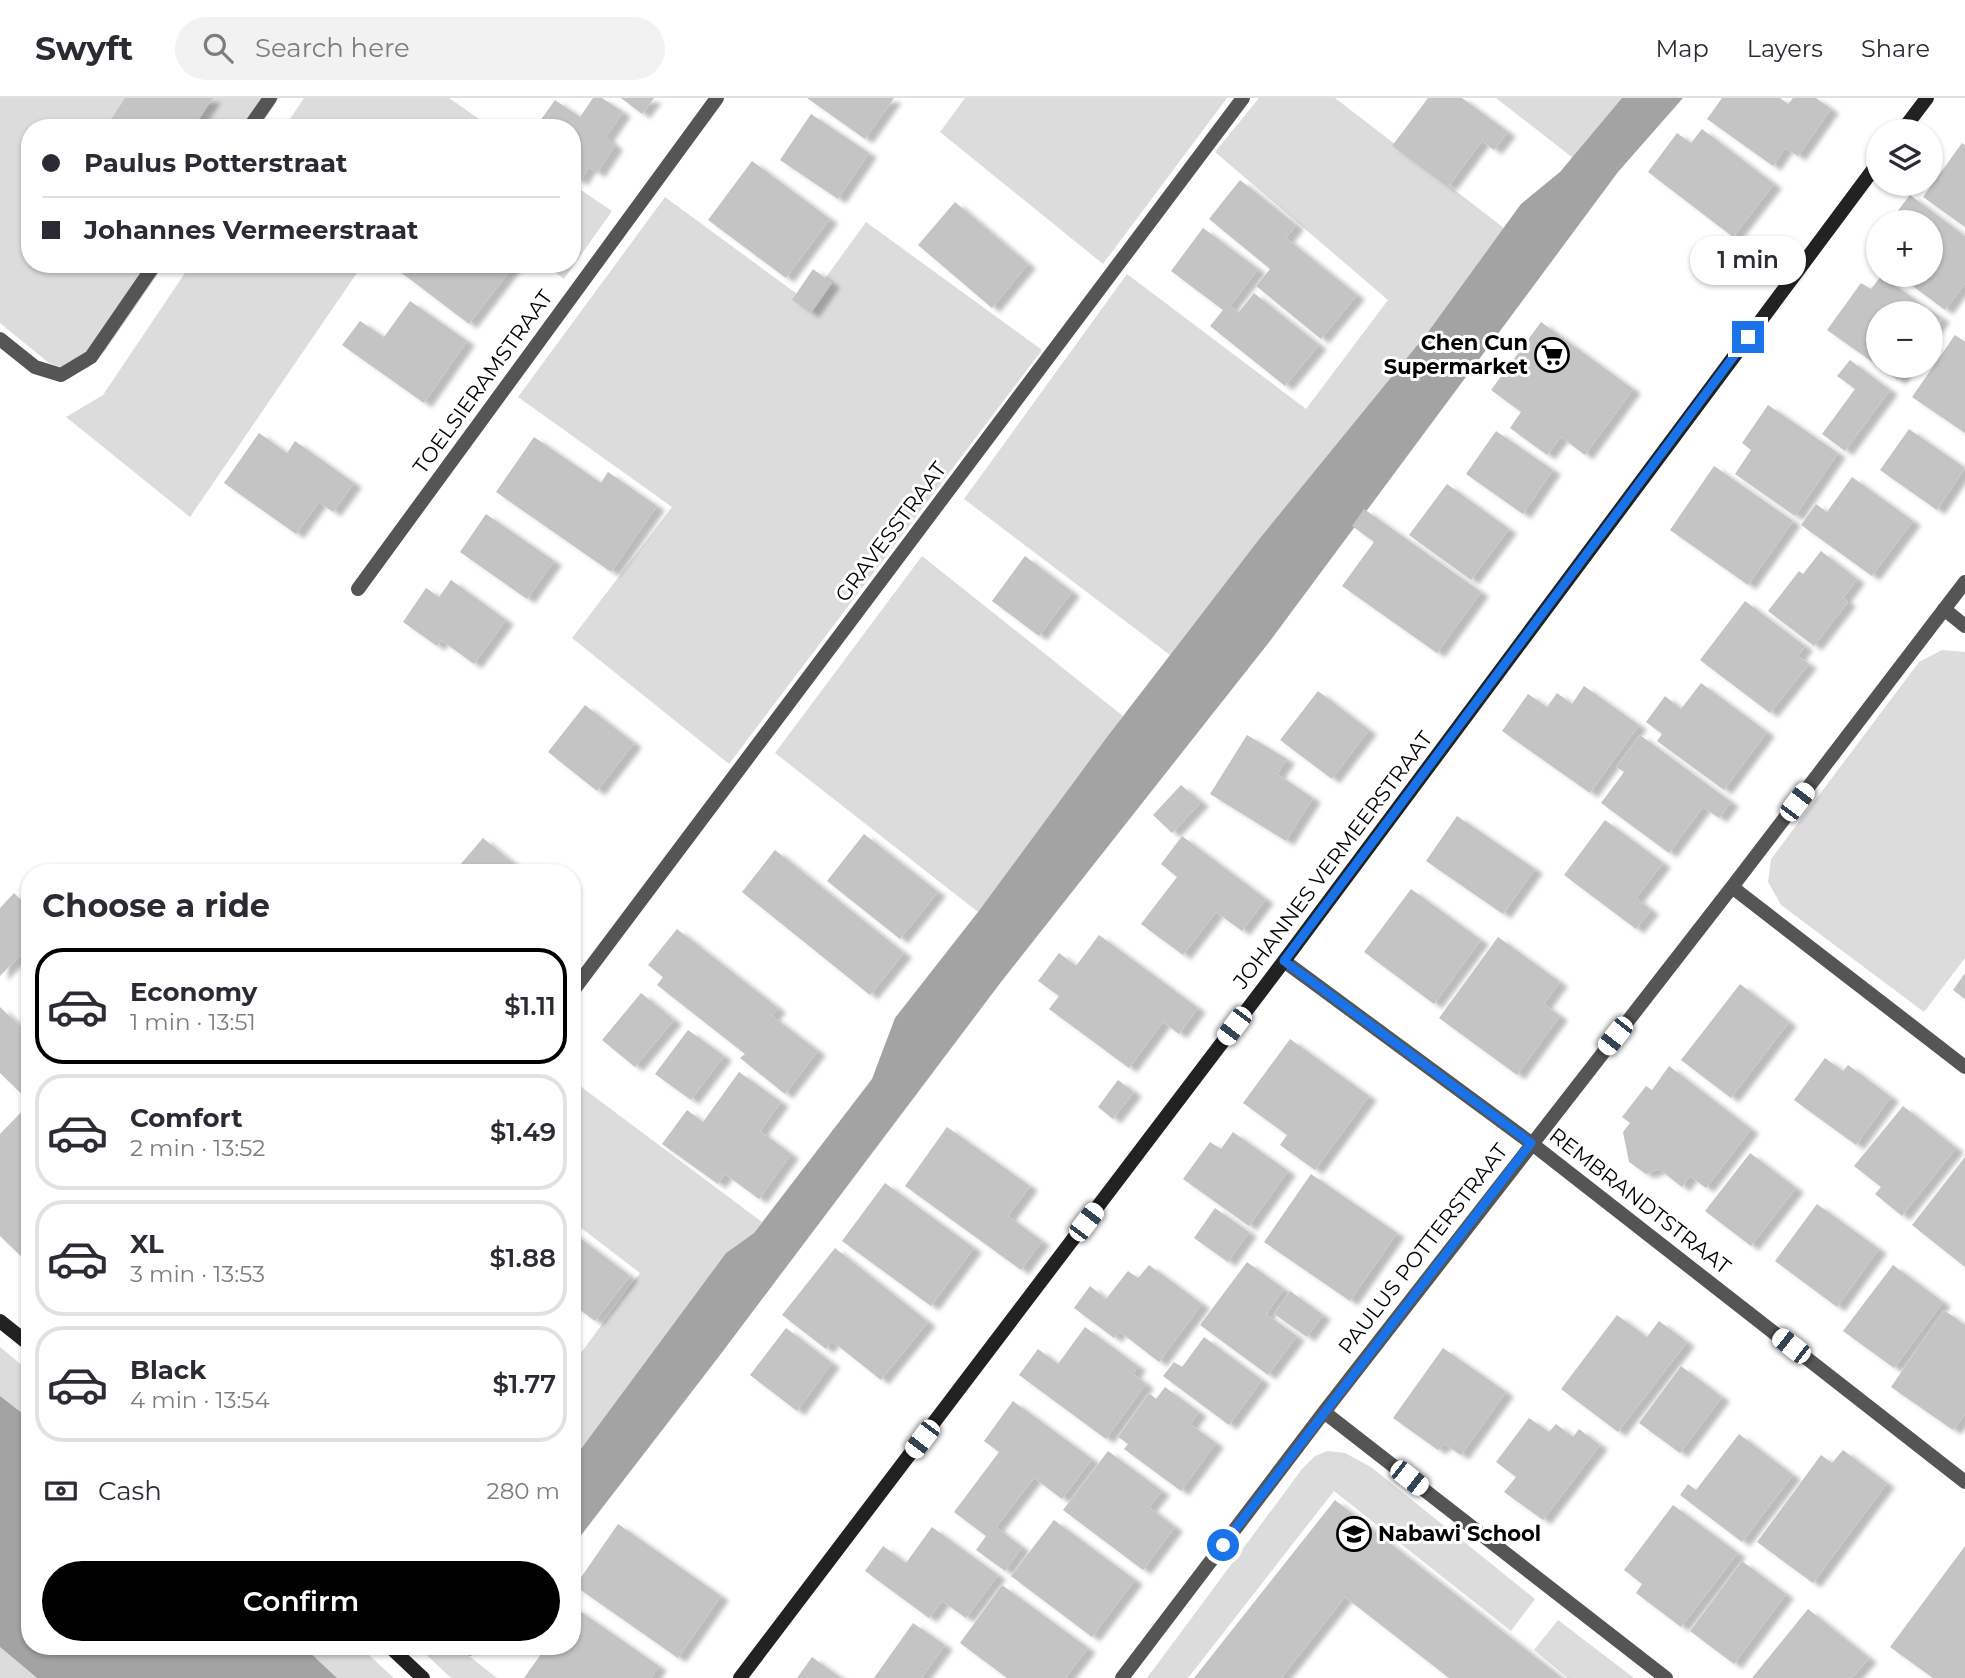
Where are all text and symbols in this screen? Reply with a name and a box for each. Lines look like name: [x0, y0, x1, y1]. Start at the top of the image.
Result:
search box: [175, 17, 665, 80]
text: Swyft: [35, 28, 133, 68]
icon: search: [199, 29, 237, 67]
text: Search here: [255, 32, 410, 64]
text: Map: [1655, 34, 1709, 63]
text: Layers: [1747, 34, 1823, 63]
text: Share: [1861, 34, 1930, 63]
map controls: [1866, 119, 1943, 378]
button: layers: [1866, 119, 1943, 196]
text: Paulus Potterstraat: [84, 147, 347, 179]
button: +: [1866, 210, 1943, 287]
text: Johannes Vermeerstraat: [84, 214, 418, 246]
callout: 1 min: [1690, 236, 1806, 285]
text: 1 min: [1717, 246, 1779, 274]
street label: TOELSIERAMSTRAAT: [408, 285, 558, 478]
button: −: [1866, 301, 1943, 378]
route end: [1732, 321, 1764, 353]
place label: Chen Cun Supermarket: [1384, 330, 1528, 379]
supermarket icon: Chen Cun Supermarket: [1533, 336, 1571, 374]
street label: GRAVESSTRAAT: [830, 457, 951, 607]
street label: JOHANNES VERMEERSTRAAT: [1227, 726, 1437, 994]
car: [1776, 779, 1819, 825]
text: Choose a ride: [42, 886, 270, 925]
icon: car: [46, 975, 109, 1038]
text: Economy: [130, 976, 257, 1008]
text: $1.11: [504, 990, 556, 1022]
car: [1213, 1003, 1256, 1049]
text: 1 min · 13:51: [130, 1008, 256, 1036]
car: [1594, 1013, 1637, 1059]
icon: car: [46, 1101, 109, 1164]
text: Comfort: [130, 1102, 242, 1134]
text: $1.49: [490, 1116, 556, 1148]
street label: REMBRANDTSTRAAT: [1545, 1122, 1736, 1279]
text: 2 min · 13:52: [130, 1134, 265, 1162]
street label: PAULUS POTTERSTRAAT: [1333, 1138, 1513, 1359]
car: [1065, 1199, 1108, 1245]
icon: car: [46, 1227, 109, 1290]
text: XL: [130, 1228, 164, 1260]
text: $1.88: [489, 1242, 556, 1274]
text: 3 min · 13:53: [130, 1260, 265, 1288]
car: [1768, 1325, 1815, 1367]
icon: car: [46, 1353, 109, 1416]
text: Black: [130, 1354, 206, 1386]
text: $1.77: [492, 1368, 556, 1400]
text: 4 min · 13:54: [130, 1386, 270, 1414]
car: [901, 1416, 944, 1462]
car: [1386, 1457, 1433, 1499]
icon: cash: [42, 1472, 80, 1510]
text: Cash: [98, 1475, 162, 1507]
text: 280 m: [487, 1477, 560, 1505]
school or university icon: Nabawi School: [1335, 1515, 1373, 1553]
place label: Nabawi School: [1378, 1521, 1541, 1546]
route start: [1207, 1529, 1239, 1561]
button: Confirm: [42, 1561, 560, 1641]

